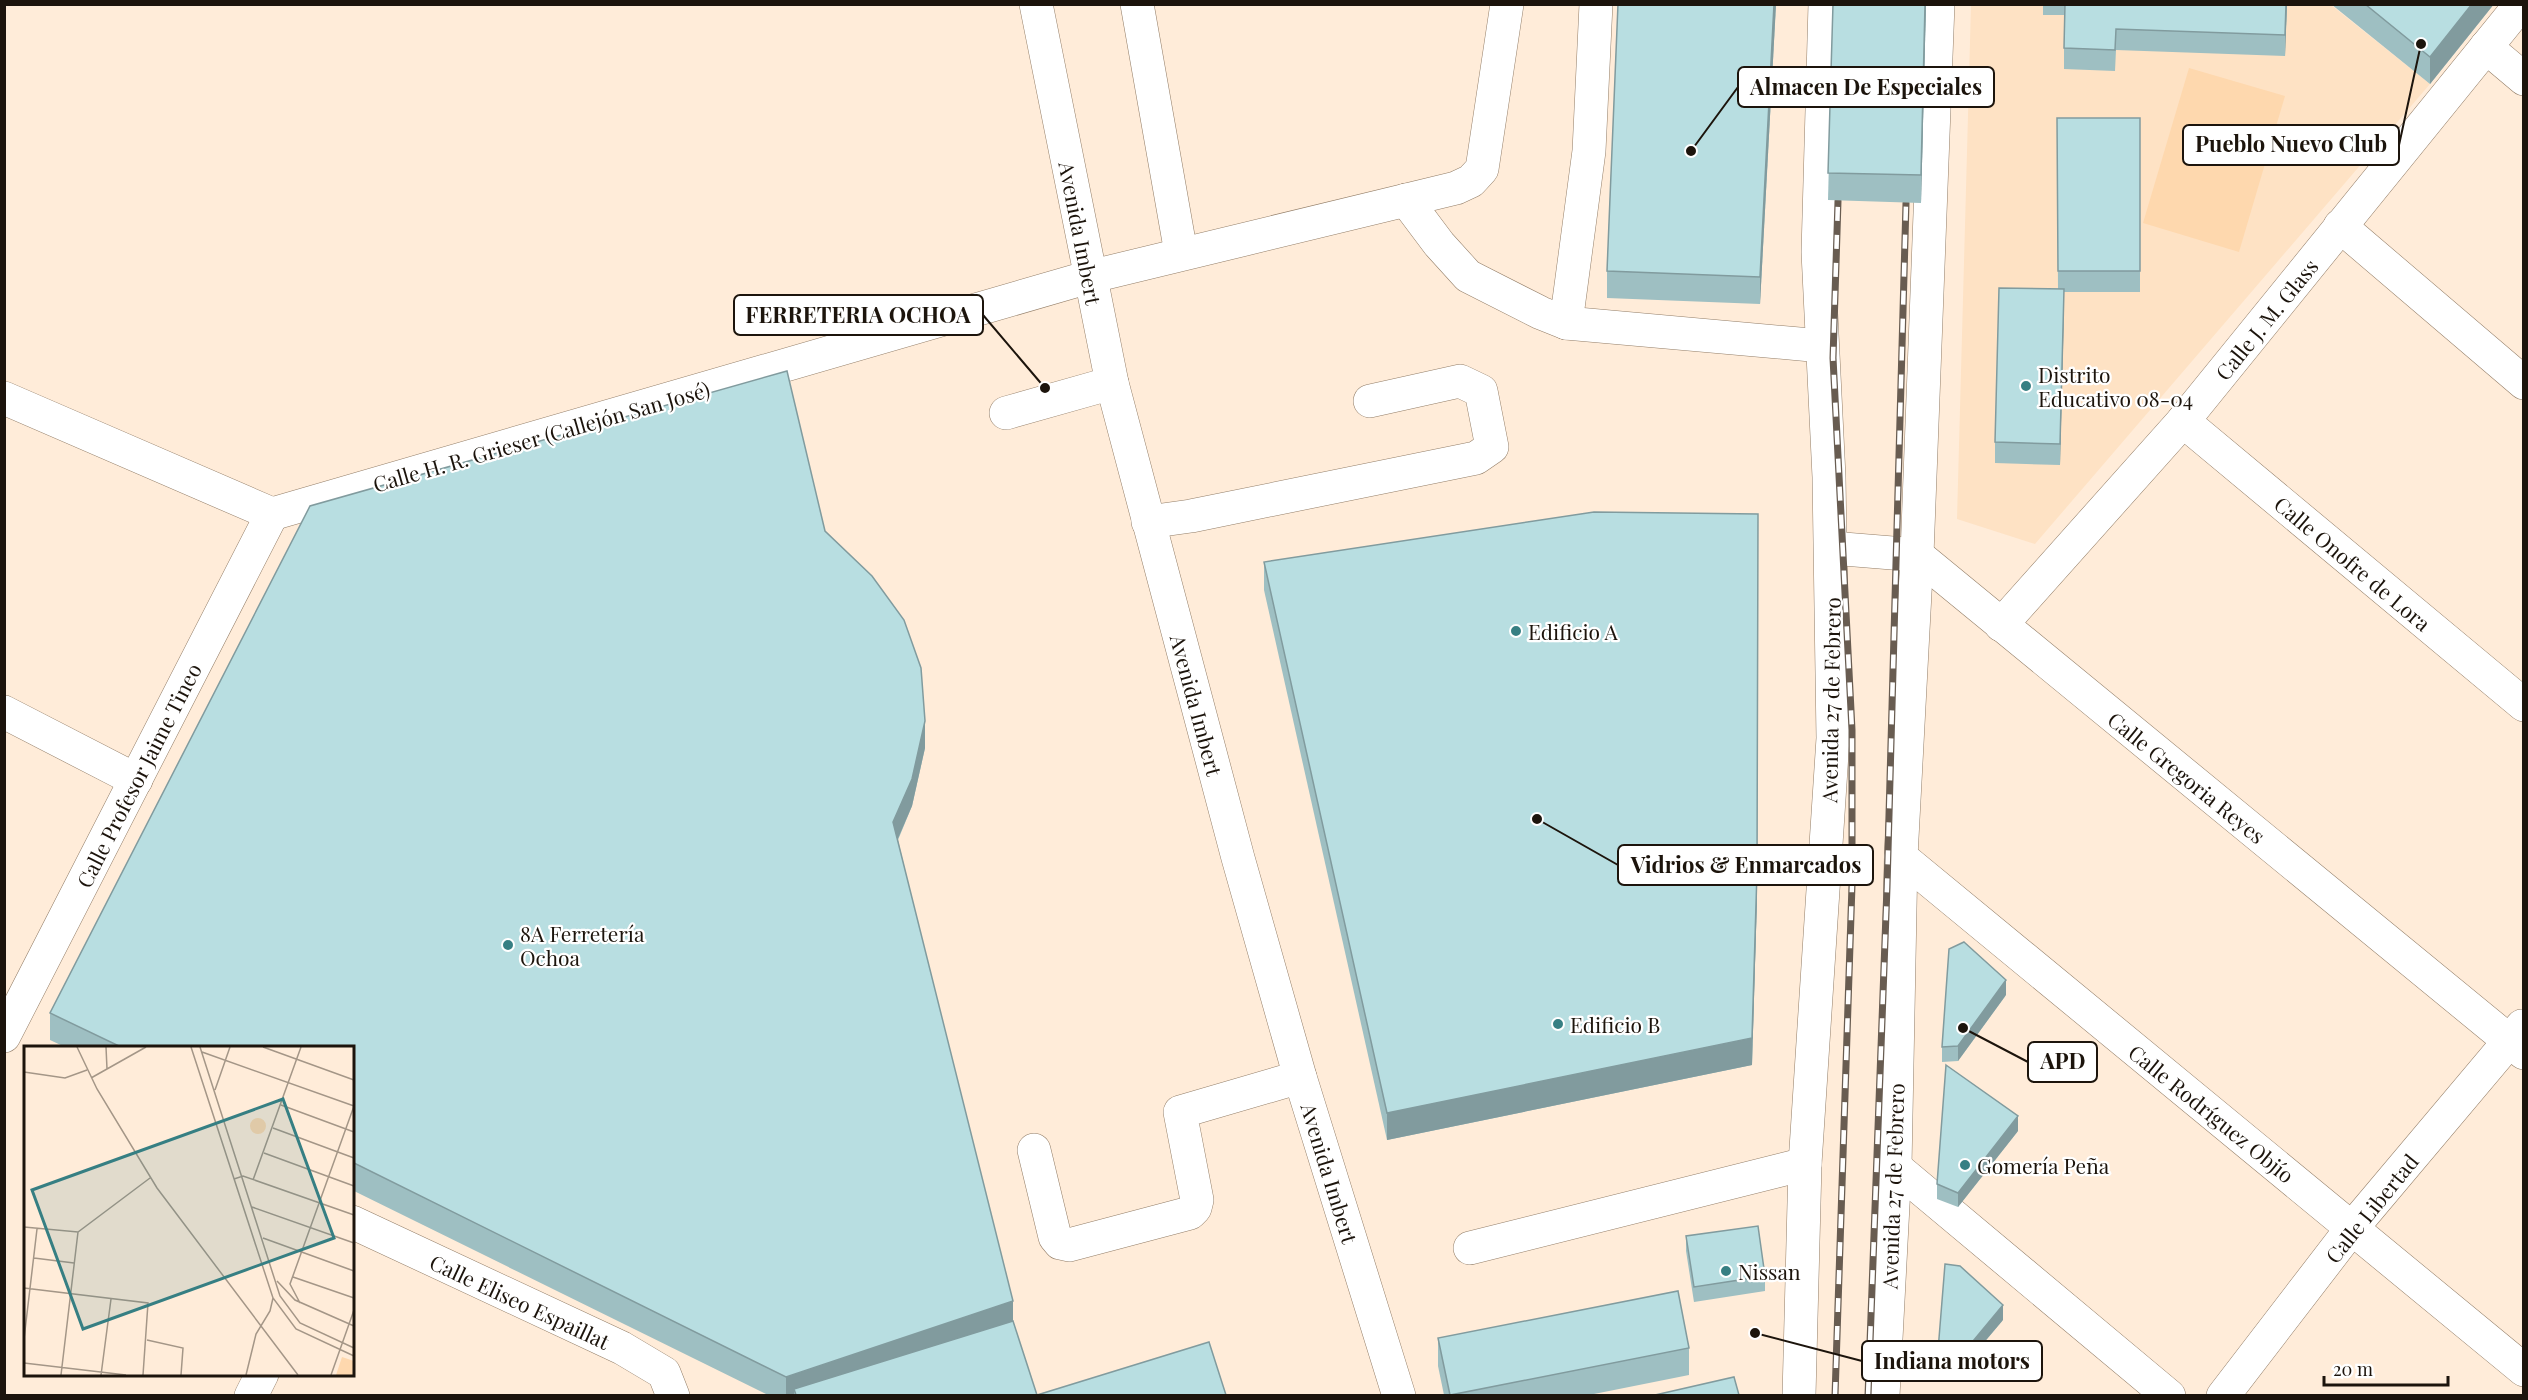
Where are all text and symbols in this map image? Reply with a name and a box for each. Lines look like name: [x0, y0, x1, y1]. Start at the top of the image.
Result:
callout: Almacen De Especiales: [1738, 67, 1994, 107]
text: Almacen De Especiales: [1749, 71, 1982, 101]
callout: Pueblo Nuevo Club: [2183, 125, 2399, 165]
text: Pueblo Nuevo Club: [2195, 128, 2387, 158]
street label: Avenida Imbert: [1053, 158, 1109, 308]
street label: Calle J. M. Glass: [2208, 253, 2324, 385]
callout: FERRETERIA OCHOA: [734, 295, 983, 335]
text: FERRETERIA OCHOA: [745, 299, 971, 329]
place label: Distrito Educativo 08-04: [2038, 360, 2193, 412]
street label: Calle H. R. Grieser (Callejón San José): [369, 374, 713, 498]
marker: Distrito Educativo 08-04: [2019, 379, 2033, 393]
street label: Calle Onofre de Lora: [2269, 489, 2437, 637]
street label: Avenida 27 de Febrero: [1814, 597, 1846, 804]
place label: Edificio A: [1528, 617, 1619, 645]
marker: Edificio A: [1509, 624, 1523, 638]
street label: Avenida Imbert: [1164, 630, 1229, 779]
street label: Calle Profesor Jaime Tineo: [69, 658, 207, 892]
street label: Calle Gregoria Reyes: [2103, 705, 2271, 849]
callout: Vidrios & Enmarcados: [1618, 845, 1873, 885]
text: Vidrios & Enmarcados: [1630, 849, 1861, 879]
place label: 8A Ferretería Ochoa: [520, 919, 645, 971]
marker: 8A Ferretería Ochoa: [501, 938, 515, 952]
place label: Edificio B: [1570, 1010, 1660, 1038]
marker: Edificio B: [1551, 1017, 1565, 1031]
street label: Calle Rodríguez Objío: [2123, 1038, 2301, 1188]
callout: APD: [2028, 1042, 2097, 1082]
text: APD: [2039, 1045, 2086, 1075]
inset map: [24, 1046, 354, 1376]
street label: Avenida 27 de Febrero: [1874, 1083, 1910, 1290]
street label: Avenida Imbert: [1295, 1098, 1365, 1247]
street label: Calle Libertad: [2318, 1148, 2424, 1268]
place label: Gomería Peña: [1977, 1151, 2110, 1179]
marker: Gomería Peña: [1958, 1158, 1972, 1172]
street label: Calle Eliseo Espaillat: [426, 1247, 615, 1355]
place label: Nissan: [1738, 1257, 1801, 1285]
marker: Nissan: [1719, 1264, 1733, 1278]
callout: Indiana motors: [1862, 1341, 2042, 1381]
text: Indiana motors: [1874, 1345, 2030, 1375]
scale bar: [2324, 1349, 2448, 1387]
text: 20 m: [2333, 1357, 2373, 1381]

